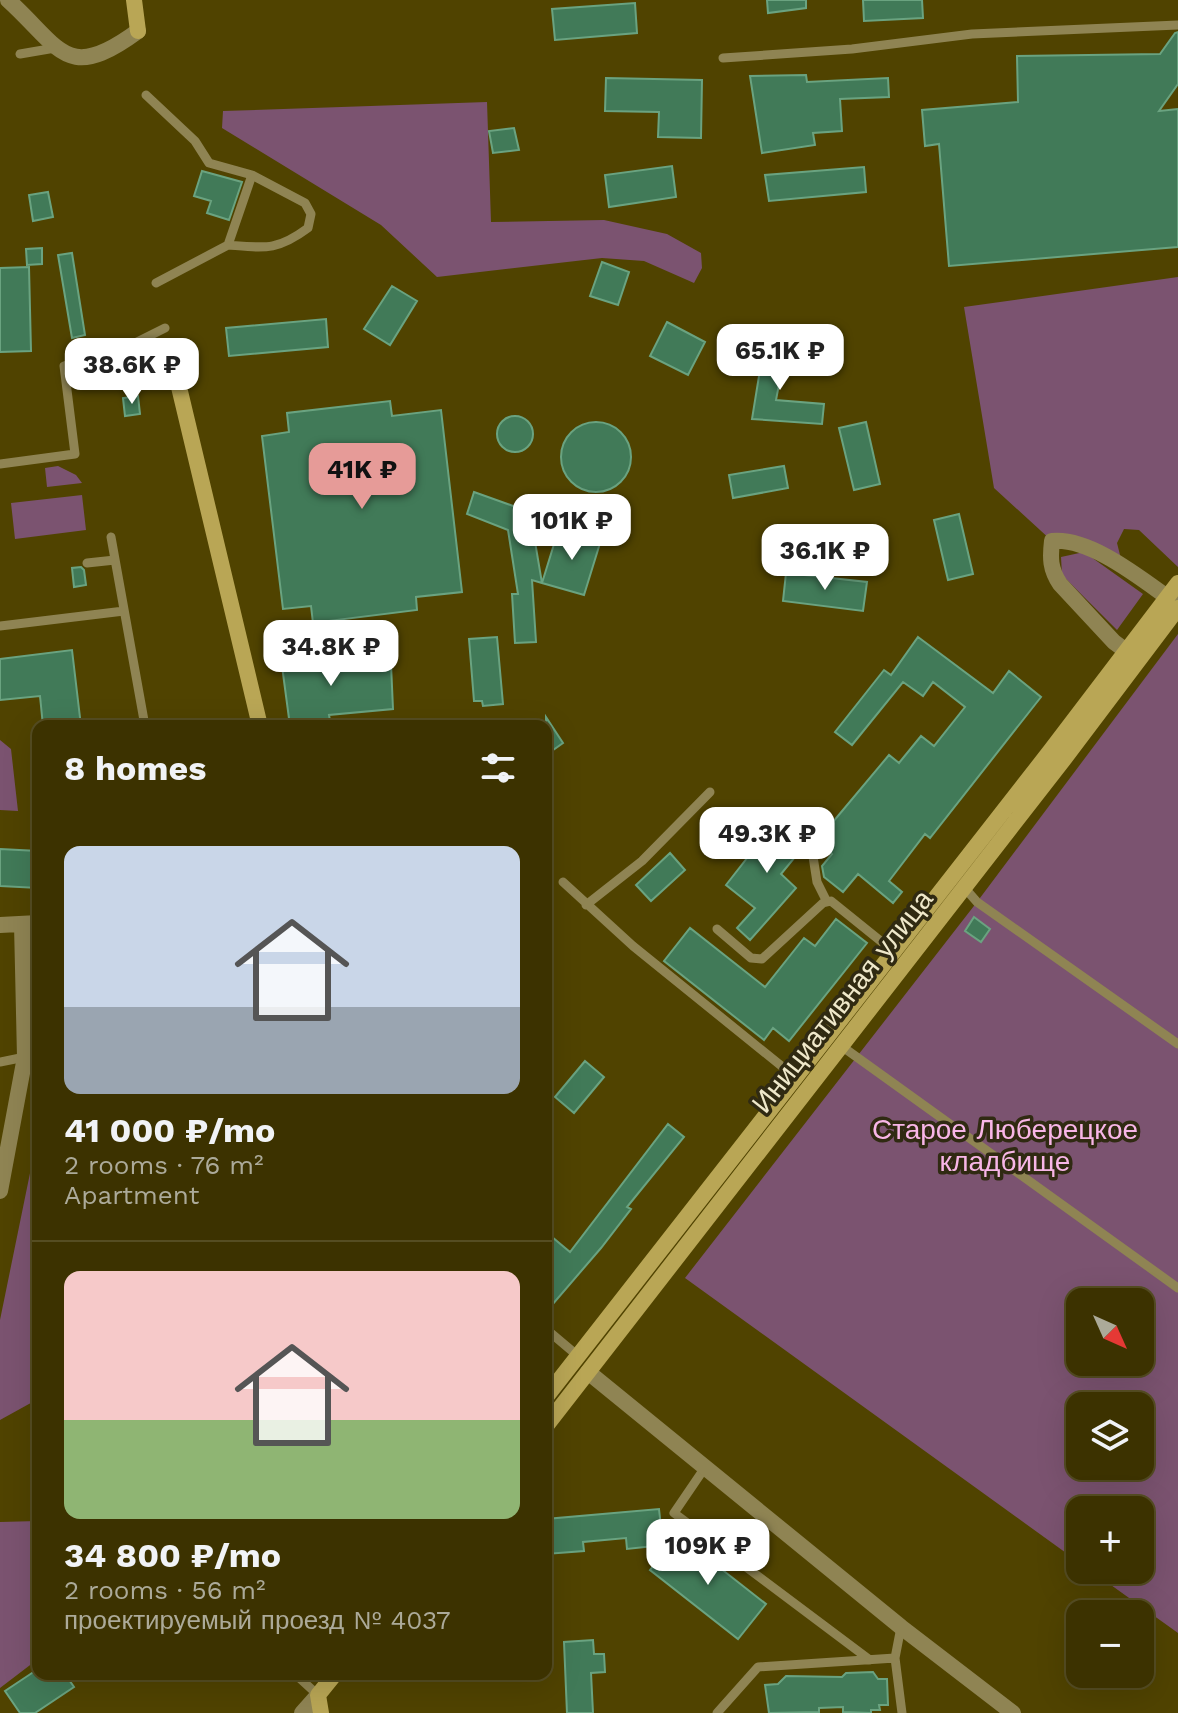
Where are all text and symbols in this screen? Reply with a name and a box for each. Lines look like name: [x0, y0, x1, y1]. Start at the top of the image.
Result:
pin: 65.1K ₽: [706, 324, 854, 392]
text: 65.1K ₽: [735, 335, 825, 365]
pin: 38.6K ₽: [58, 338, 206, 406]
text: 38.6K ₽: [83, 349, 181, 379]
pin: 41K ₽: [306, 443, 418, 511]
text: 41K ₽: [327, 454, 397, 484]
pin: 101K ₽: [507, 494, 637, 562]
text: 101K ₽: [531, 505, 613, 535]
pin: 36.1K ₽: [751, 524, 899, 592]
text: 36.1K ₽: [780, 535, 870, 565]
pin: 34.8K ₽: [257, 620, 405, 688]
text: 34.8K ₽: [281, 631, 381, 661]
icon: filters: [476, 746, 520, 790]
text: 8 homes: [64, 748, 206, 788]
pin: 49.3K ₽: [693, 807, 841, 875]
text: 49.3K ₽: [718, 818, 816, 848]
street label: Инициативная улица: [745, 883, 940, 1119]
icon: home: [220, 898, 364, 1042]
text: 41 000 ₽/mo: [64, 1110, 275, 1150]
park label: Старое Люберецкое кладбище: [872, 1113, 1138, 1178]
text: 2 rooms · 76 m²: [64, 1150, 263, 1180]
text: Apartment: [64, 1180, 200, 1210]
north arrow: [1066, 1288, 1154, 1376]
map controls: [1066, 1288, 1154, 1688]
icon: home: [220, 1323, 364, 1467]
button: layers: [1066, 1392, 1154, 1480]
button: +: [1066, 1496, 1154, 1584]
pin: 109K ₽: [643, 1519, 773, 1587]
text: 109K ₽: [664, 1530, 752, 1560]
text: 34 800 ₽/mo: [64, 1535, 281, 1575]
text: 2 rooms · 56 m²: [64, 1575, 266, 1605]
button: −: [1066, 1600, 1154, 1688]
text: проектируемый проезд № 4037: [64, 1605, 451, 1635]

